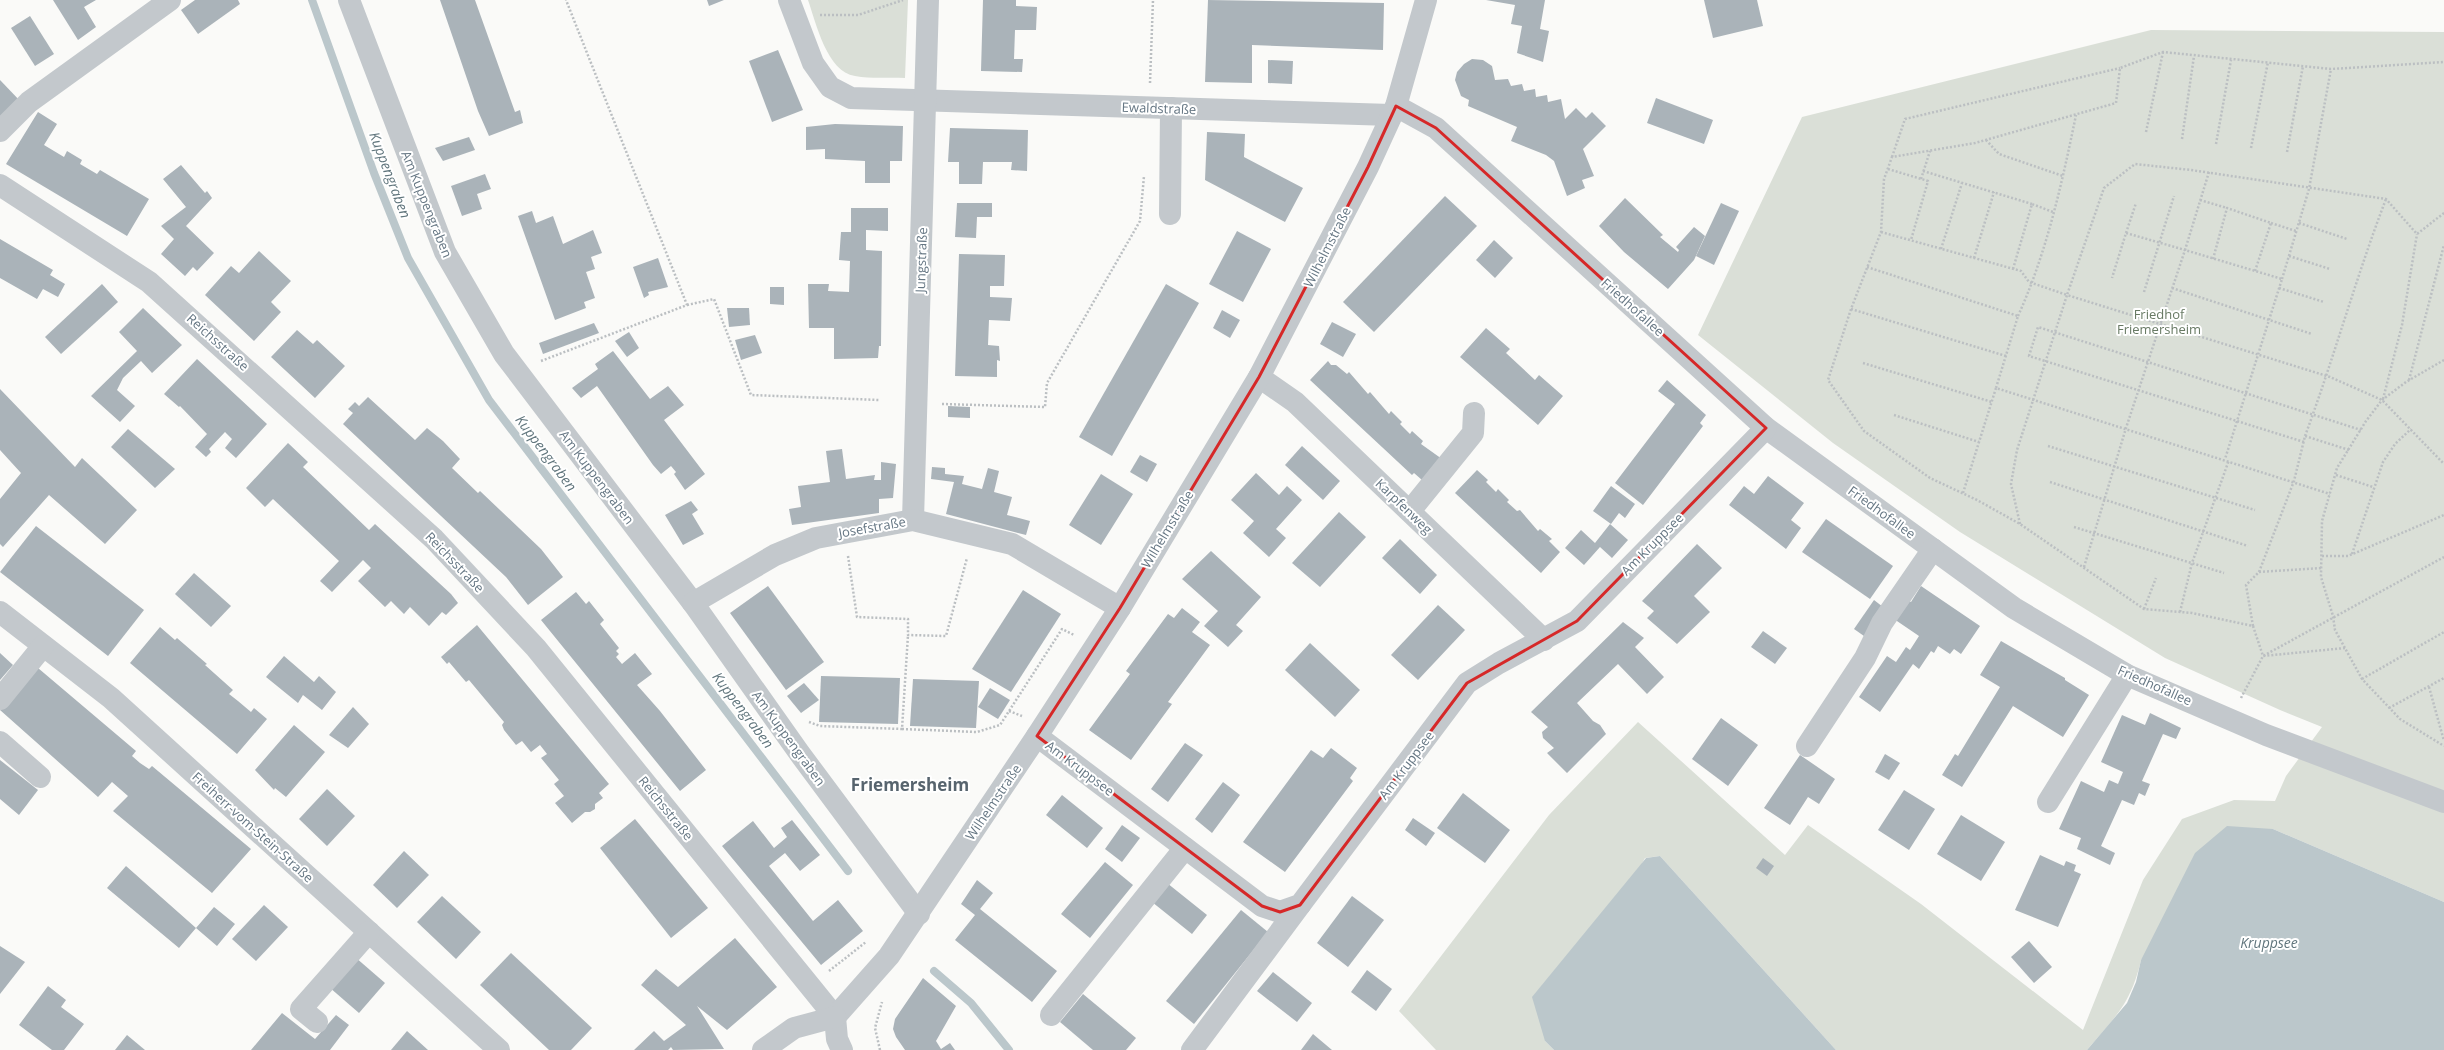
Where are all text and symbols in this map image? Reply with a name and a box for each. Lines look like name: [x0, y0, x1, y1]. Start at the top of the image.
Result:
street label: Ewaldstraße: [1121, 98, 1197, 118]
water label: Kuppengraben: [365, 129, 416, 221]
street label: Am Kuppengraben: [397, 148, 457, 260]
street label: Wilhelmstraße: [1299, 204, 1355, 290]
street label: Jungstraße: [911, 227, 931, 295]
street label: Friedhofallee: [1598, 274, 1668, 340]
park label: Friedhof Friemersheim: [2117, 305, 2201, 338]
street label: Reichsstraße: [183, 309, 253, 375]
water label: Kuppengraben: [511, 411, 581, 495]
street label: Am Kuppengraben: [556, 426, 638, 528]
street label: Karpfenweg: [1372, 474, 1436, 538]
street label: Friedhofallee: [1845, 481, 1919, 543]
street label: Wilhelmstraße: [1137, 487, 1197, 571]
street label: Am Kruppsee: [1617, 509, 1687, 579]
street label: Josefstraße: [835, 512, 907, 542]
street label: Reichsstraße: [422, 528, 488, 596]
street label: Friedhofallee: [2115, 661, 2195, 709]
water label: Kuppengraben: [708, 668, 778, 752]
street label: Am Kuppengraben: [748, 687, 830, 789]
street label: Am Kruppsee: [1374, 727, 1438, 803]
street label: Am Kruppsee: [1042, 736, 1118, 800]
street label: Wilhelmstraße: [961, 761, 1025, 843]
street label: Freiherr-vom-Stein-Straße: [188, 768, 318, 886]
street label: Reichsstraße: [635, 772, 697, 844]
district label: Friemersheim: [851, 773, 969, 796]
water label: Kruppsee: [2240, 933, 2298, 952]

